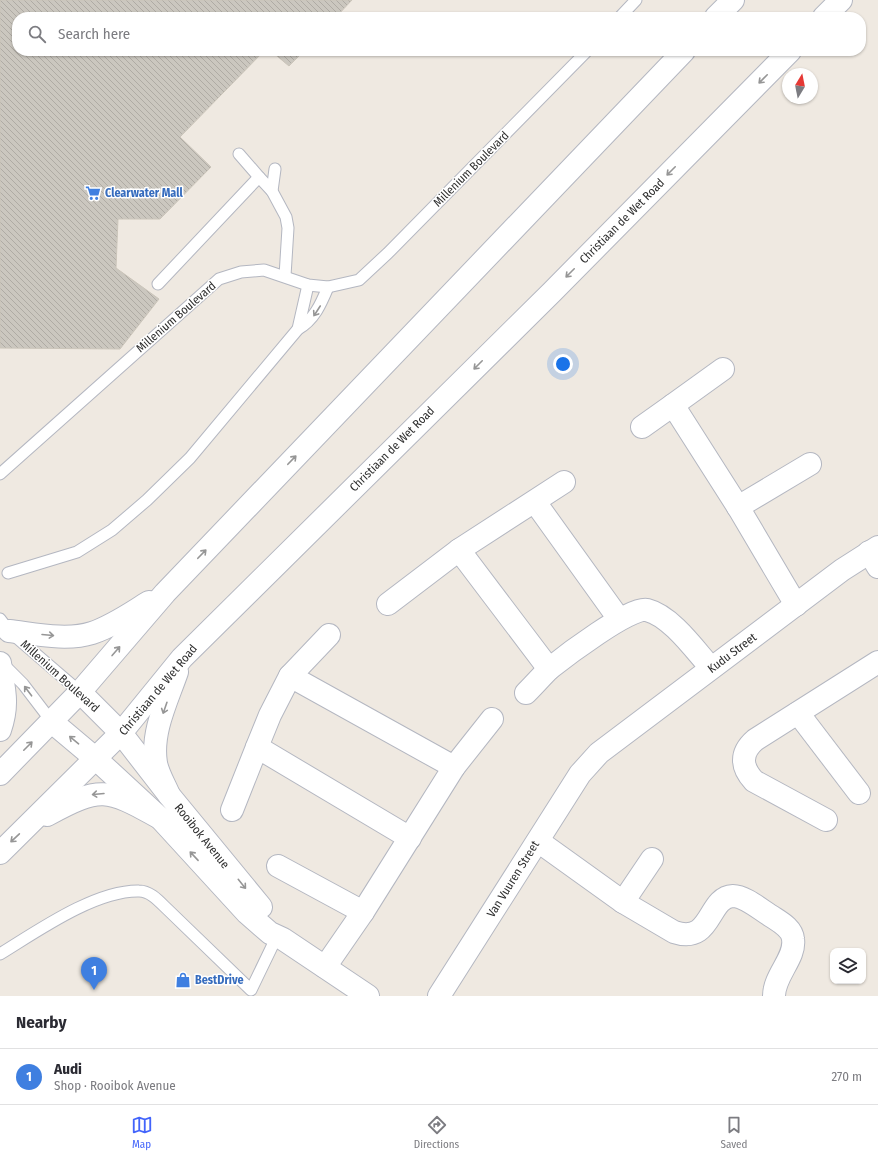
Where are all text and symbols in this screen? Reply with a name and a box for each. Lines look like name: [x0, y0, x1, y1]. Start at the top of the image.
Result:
search box: [12, 12, 866, 56]
icon: search: [26, 23, 48, 45]
text: Search here: [58, 25, 130, 43]
north arrow: [782, 68, 818, 104]
one-way arrow: [758, 74, 768, 84]
street label: Millenium Boulevard: [430, 128, 512, 210]
one-way arrow: [666, 166, 676, 176]
street label: Christiaan de Wet Road: [577, 176, 667, 266]
supermarket icon: Clearwater Mall: [84, 184, 102, 202]
place label: Clearwater Mall: [105, 186, 183, 200]
one-way arrow: [565, 268, 575, 278]
street label: Millenium Boulevard: [133, 279, 219, 355]
one-way arrow: [312, 305, 320, 317]
your location: [553, 354, 573, 374]
one-way arrow: [473, 360, 483, 370]
street label: Christiaan de Wet Road: [347, 404, 437, 494]
one-way arrow: [287, 455, 297, 465]
one-way arrow: [198, 549, 207, 559]
street label: Kudu Street: [705, 630, 759, 676]
one-way arrow: [41, 631, 54, 639]
street label: Millenium Boulevard: [18, 637, 102, 715]
street label: Christiaan de Wet Road: [116, 642, 200, 738]
one-way arrow: [111, 645, 120, 656]
one-way arrow: [24, 686, 33, 697]
one-way arrow: [160, 702, 168, 714]
one-way arrow: [69, 736, 79, 745]
one-way arrow: [23, 741, 33, 751]
one-way arrow: [92, 791, 105, 798]
street label: Rooibok Avenue: [172, 801, 232, 871]
one-way arrow: [10, 833, 20, 843]
street label: Van Vuuren Street: [484, 838, 542, 920]
one-way arrow: [190, 851, 199, 861]
one-way arrow: [237, 878, 246, 889]
map controls: [830, 948, 866, 984]
button: layers: [830, 948, 866, 984]
pin: 1: [81, 957, 107, 990]
shop icon: BestDrive: [174, 971, 192, 989]
place label: BestDrive: [195, 973, 244, 987]
text: Nearby: [16, 1012, 67, 1033]
text: Audi: [54, 1060, 82, 1078]
text: 1: [26, 1069, 32, 1084]
text: 270 m: [831, 1069, 862, 1084]
text: Shop · Rooibok Avenue: [54, 1078, 176, 1093]
tab: Map: [131, 1114, 153, 1151]
tab: Directions: [414, 1114, 459, 1151]
tab: Saved: [721, 1114, 747, 1151]

